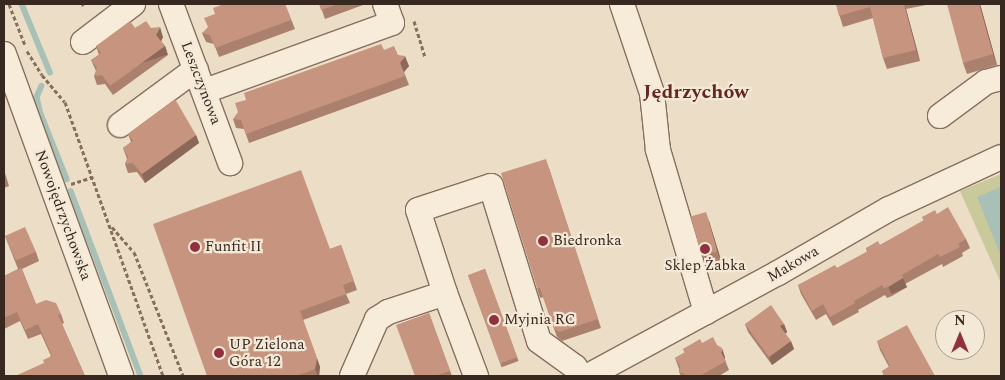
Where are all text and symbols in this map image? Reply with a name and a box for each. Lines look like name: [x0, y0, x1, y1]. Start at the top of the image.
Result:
street label: Leszczynowa: [177, 39, 225, 127]
district label: Jędrzychów: [643, 80, 749, 104]
street label: Nowojędrzychowska: [31, 147, 95, 283]
place label: Biedronka: [553, 232, 621, 250]
marker: Biedronka: [537, 235, 549, 247]
place label: Funfit II: [205, 238, 262, 256]
marker: Funfit II: [189, 241, 201, 253]
street label: Makowa: [764, 242, 822, 286]
marker: Sklep Żabka: [699, 243, 711, 255]
place label: Sklep Żabka: [665, 257, 745, 275]
north arrow: [935, 310, 985, 360]
text: N: [954, 310, 966, 331]
place label: Myjnia RC: [504, 311, 576, 329]
marker: Myjnia RC: [488, 314, 500, 326]
place label: UP Zielona Góra 12: [229, 335, 305, 370]
marker: UP Zielona Góra 12: [213, 347, 225, 359]

